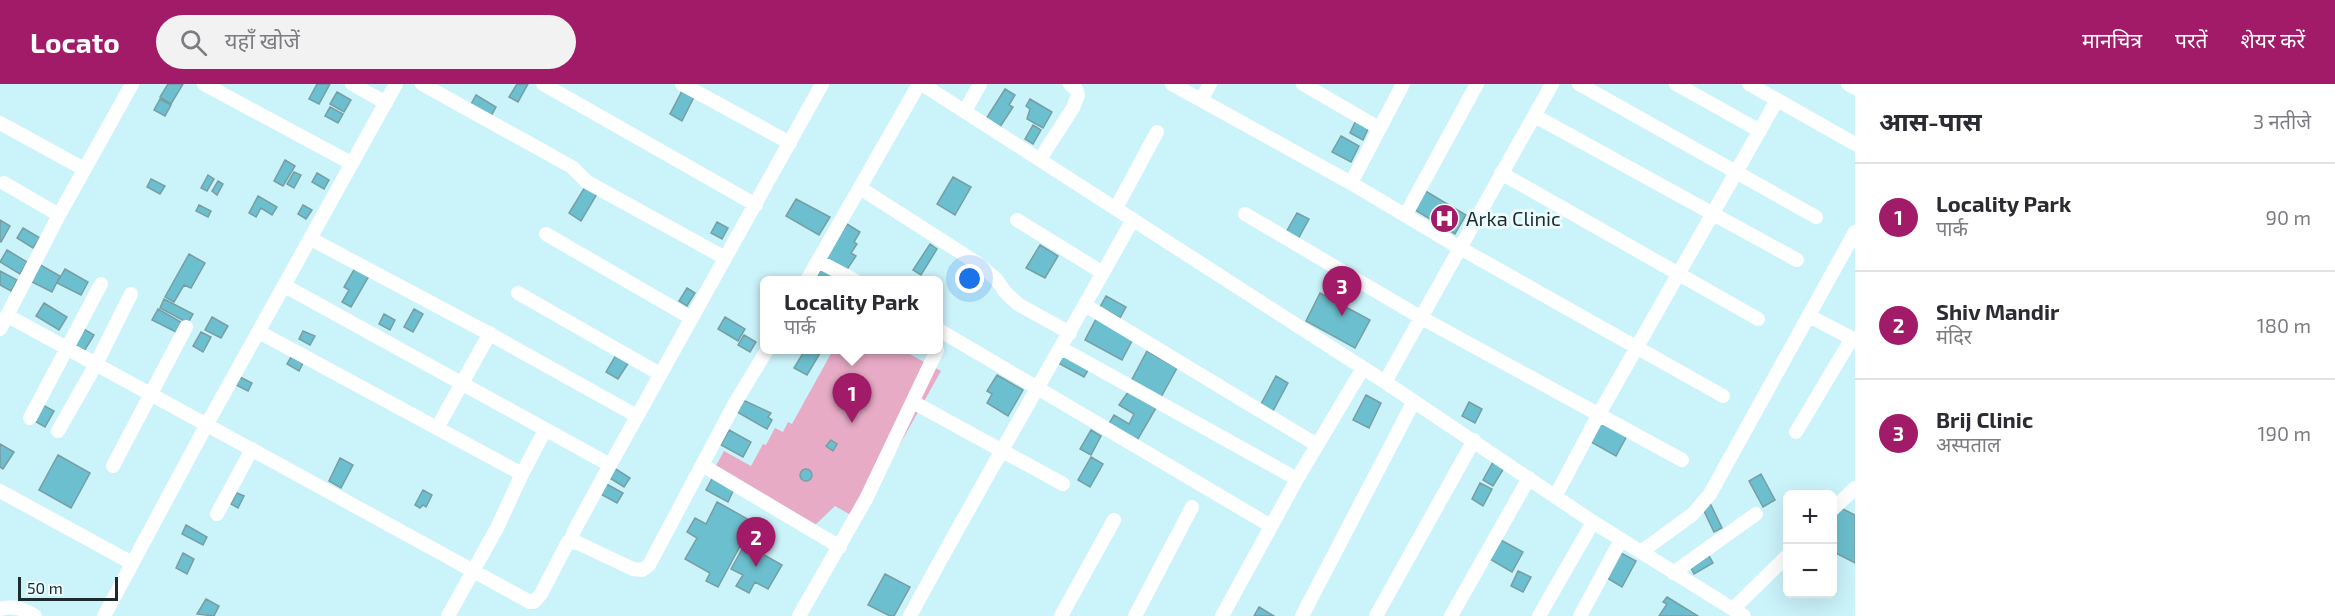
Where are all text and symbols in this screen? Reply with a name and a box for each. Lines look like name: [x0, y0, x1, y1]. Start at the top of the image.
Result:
search box: [156, 15, 576, 69]
text: Locato: [30, 25, 120, 59]
icon: search: [177, 26, 210, 59]
text: यहाँ खोजें: [225, 27, 300, 53]
text: मानचित्र: [2082, 27, 2142, 52]
text: परतें: [2175, 27, 2208, 52]
text: शेयर करें: [2241, 27, 2305, 52]
text: आस-पास: [1879, 105, 1982, 136]
text: 3 नतीजे: [2253, 109, 2311, 133]
text: Locality Park: [1936, 190, 2071, 216]
hospital icon: Arka Clinic: [1429, 202, 1461, 234]
text: 1: [1894, 205, 1903, 229]
text: 90 m: [2266, 205, 2311, 229]
place label: Arka Clinic: [1466, 206, 1561, 230]
text: पार्क: [1936, 216, 1968, 240]
your location: [955, 264, 984, 293]
pin: 3: [1322, 266, 1362, 316]
popup: [760, 276, 943, 354]
text: Locality Park: [784, 288, 919, 314]
text: Shiv Mandir: [1936, 298, 2059, 324]
text: 2: [1893, 313, 1904, 337]
text: 180 m: [2257, 313, 2311, 337]
text: पार्क: [784, 314, 816, 338]
text: मंदिर: [1936, 324, 1972, 348]
pin: 1: [832, 374, 872, 423]
text: Brij Clinic: [1936, 406, 2033, 432]
text: 3: [1893, 421, 1904, 445]
text: 190 m: [2258, 421, 2311, 445]
text: अस्पताल: [1936, 432, 2001, 456]
map controls: [1783, 490, 1837, 598]
button: +: [1783, 490, 1837, 544]
pin: 2: [736, 518, 776, 567]
button: −: [1783, 544, 1837, 598]
scale bar: [18, 574, 118, 602]
text: 50 m: [27, 578, 63, 597]

